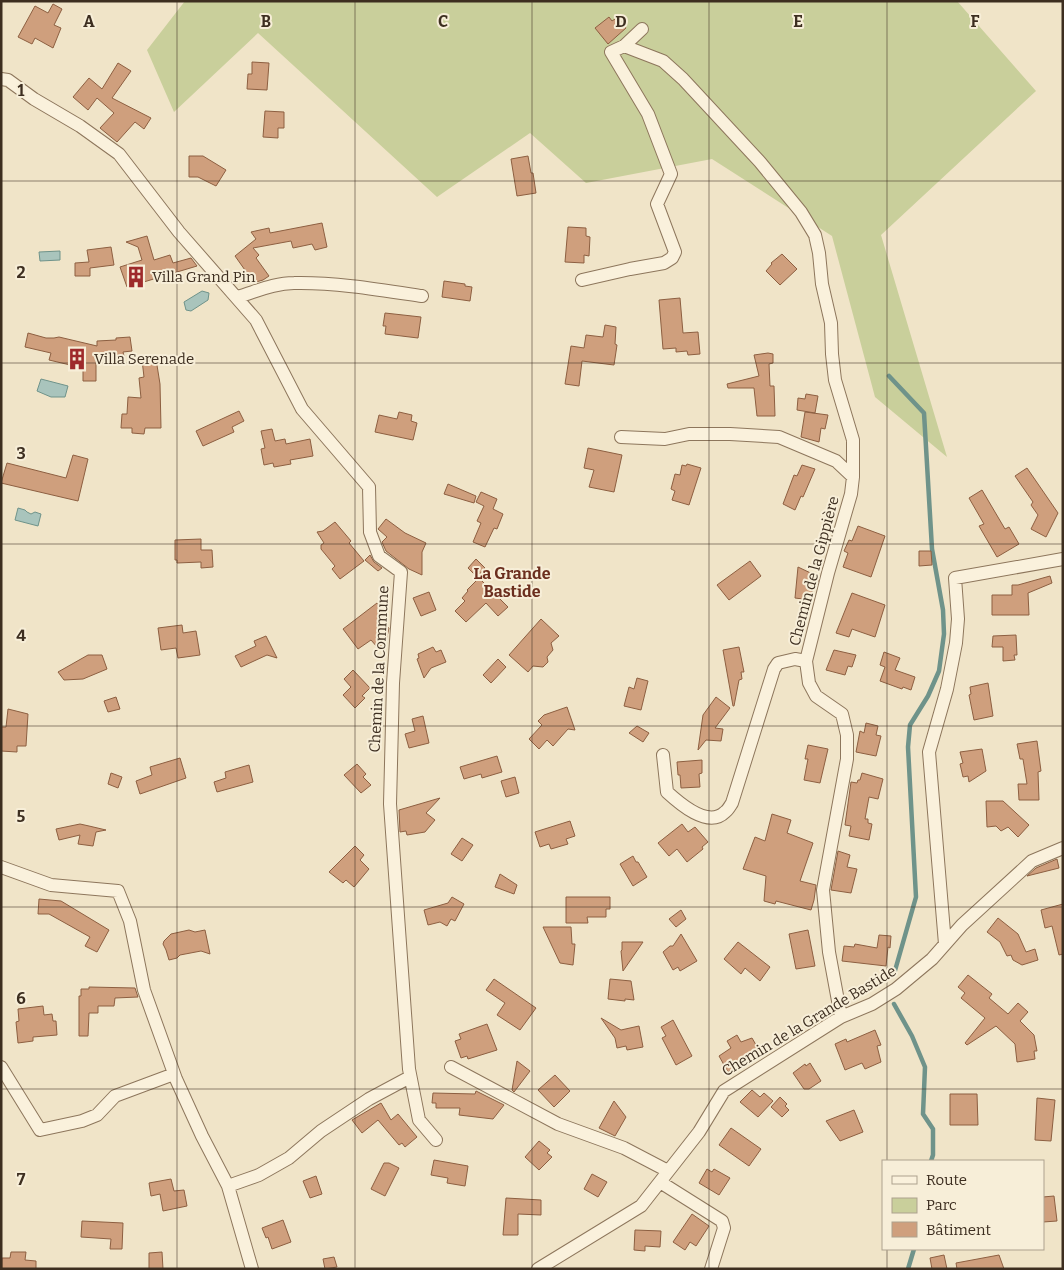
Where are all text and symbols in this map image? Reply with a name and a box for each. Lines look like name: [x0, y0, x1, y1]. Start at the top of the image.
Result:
text: A: [83, 12, 95, 31]
text: B: [261, 12, 271, 31]
text: C: [438, 12, 448, 31]
text: D: [615, 12, 627, 31]
text: E: [793, 12, 803, 31]
text: F: [971, 12, 980, 31]
text: 1: [18, 81, 25, 100]
text: 2: [16, 263, 26, 282]
building icon: Villa Grand Pin: [123, 264, 149, 290]
place label: Villa Grand Pin: [152, 268, 256, 286]
building icon: Villa Serenade: [64, 346, 90, 372]
place label: Villa Serenade: [94, 350, 194, 368]
text: 3: [16, 444, 26, 463]
street label: Chemin de la Gippière: [785, 494, 843, 648]
district label: La Grande Bastide: [474, 564, 551, 601]
street label: Chemin de la Commune: [366, 585, 392, 753]
text: 4: [16, 626, 26, 645]
text: 5: [17, 807, 26, 826]
street label: Chemin de la Grande Bastide: [719, 962, 899, 1080]
text: 6: [16, 989, 26, 1008]
legend: [882, 1160, 1044, 1250]
text: 7: [17, 1170, 26, 1189]
text: Route: [926, 1171, 967, 1189]
text: Parc: [926, 1196, 957, 1214]
text: Bâtiment: [926, 1221, 991, 1239]

